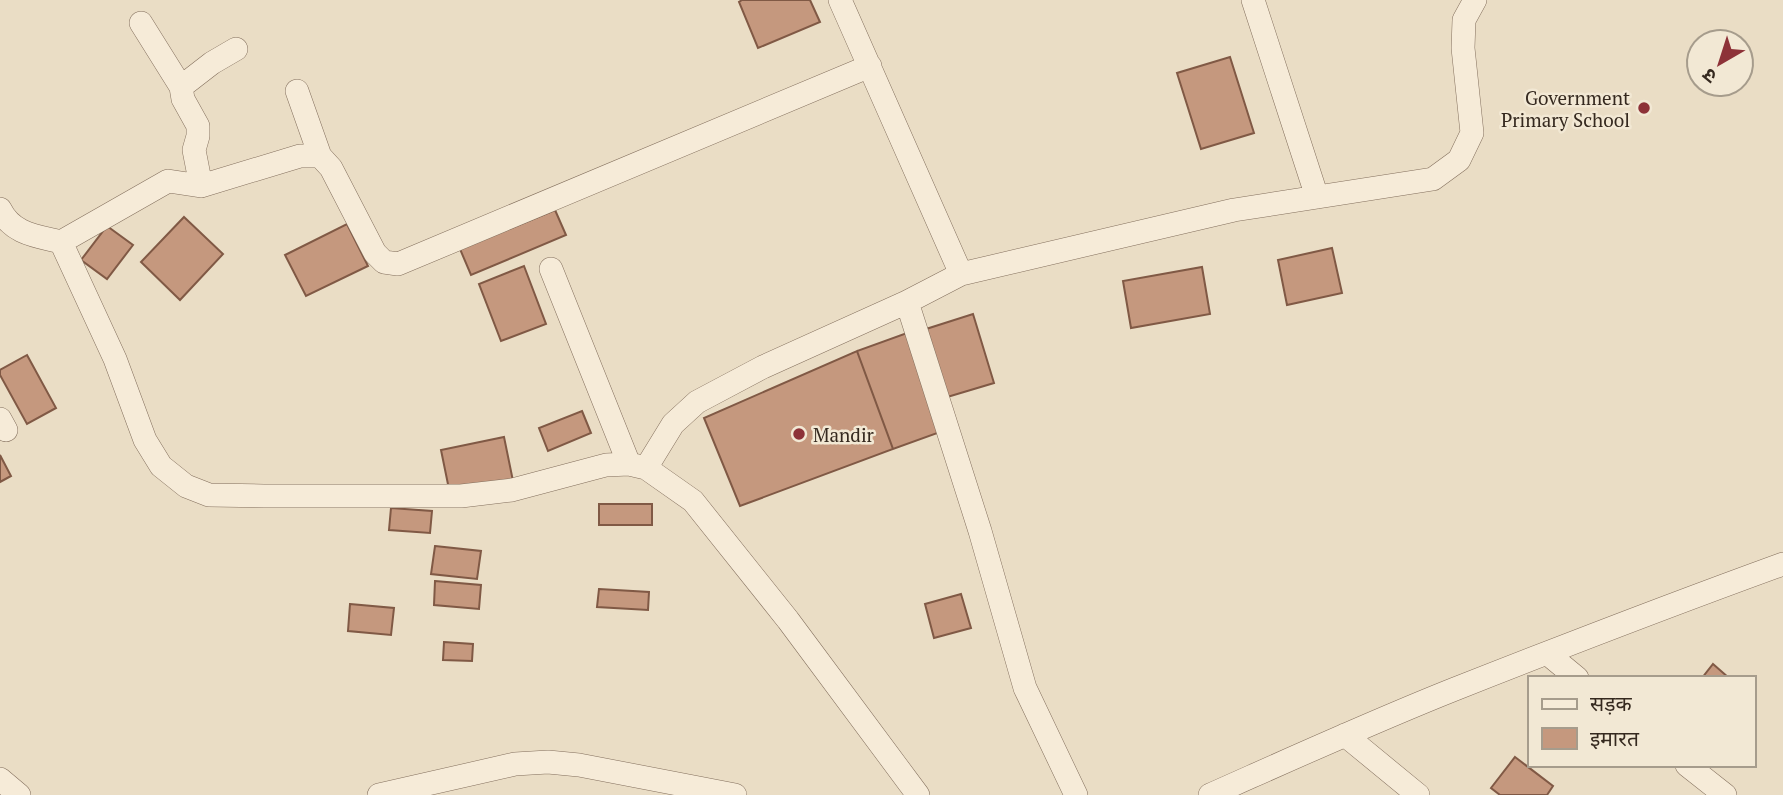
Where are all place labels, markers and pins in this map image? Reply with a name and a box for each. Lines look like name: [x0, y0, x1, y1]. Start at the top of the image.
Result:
place label: Government Primary School: [1501, 85, 1630, 132]
marker: Government Primary School: [1636, 100, 1652, 116]
place label: Mandir: [813, 422, 875, 447]
marker: Mandir: [791, 426, 807, 442]

